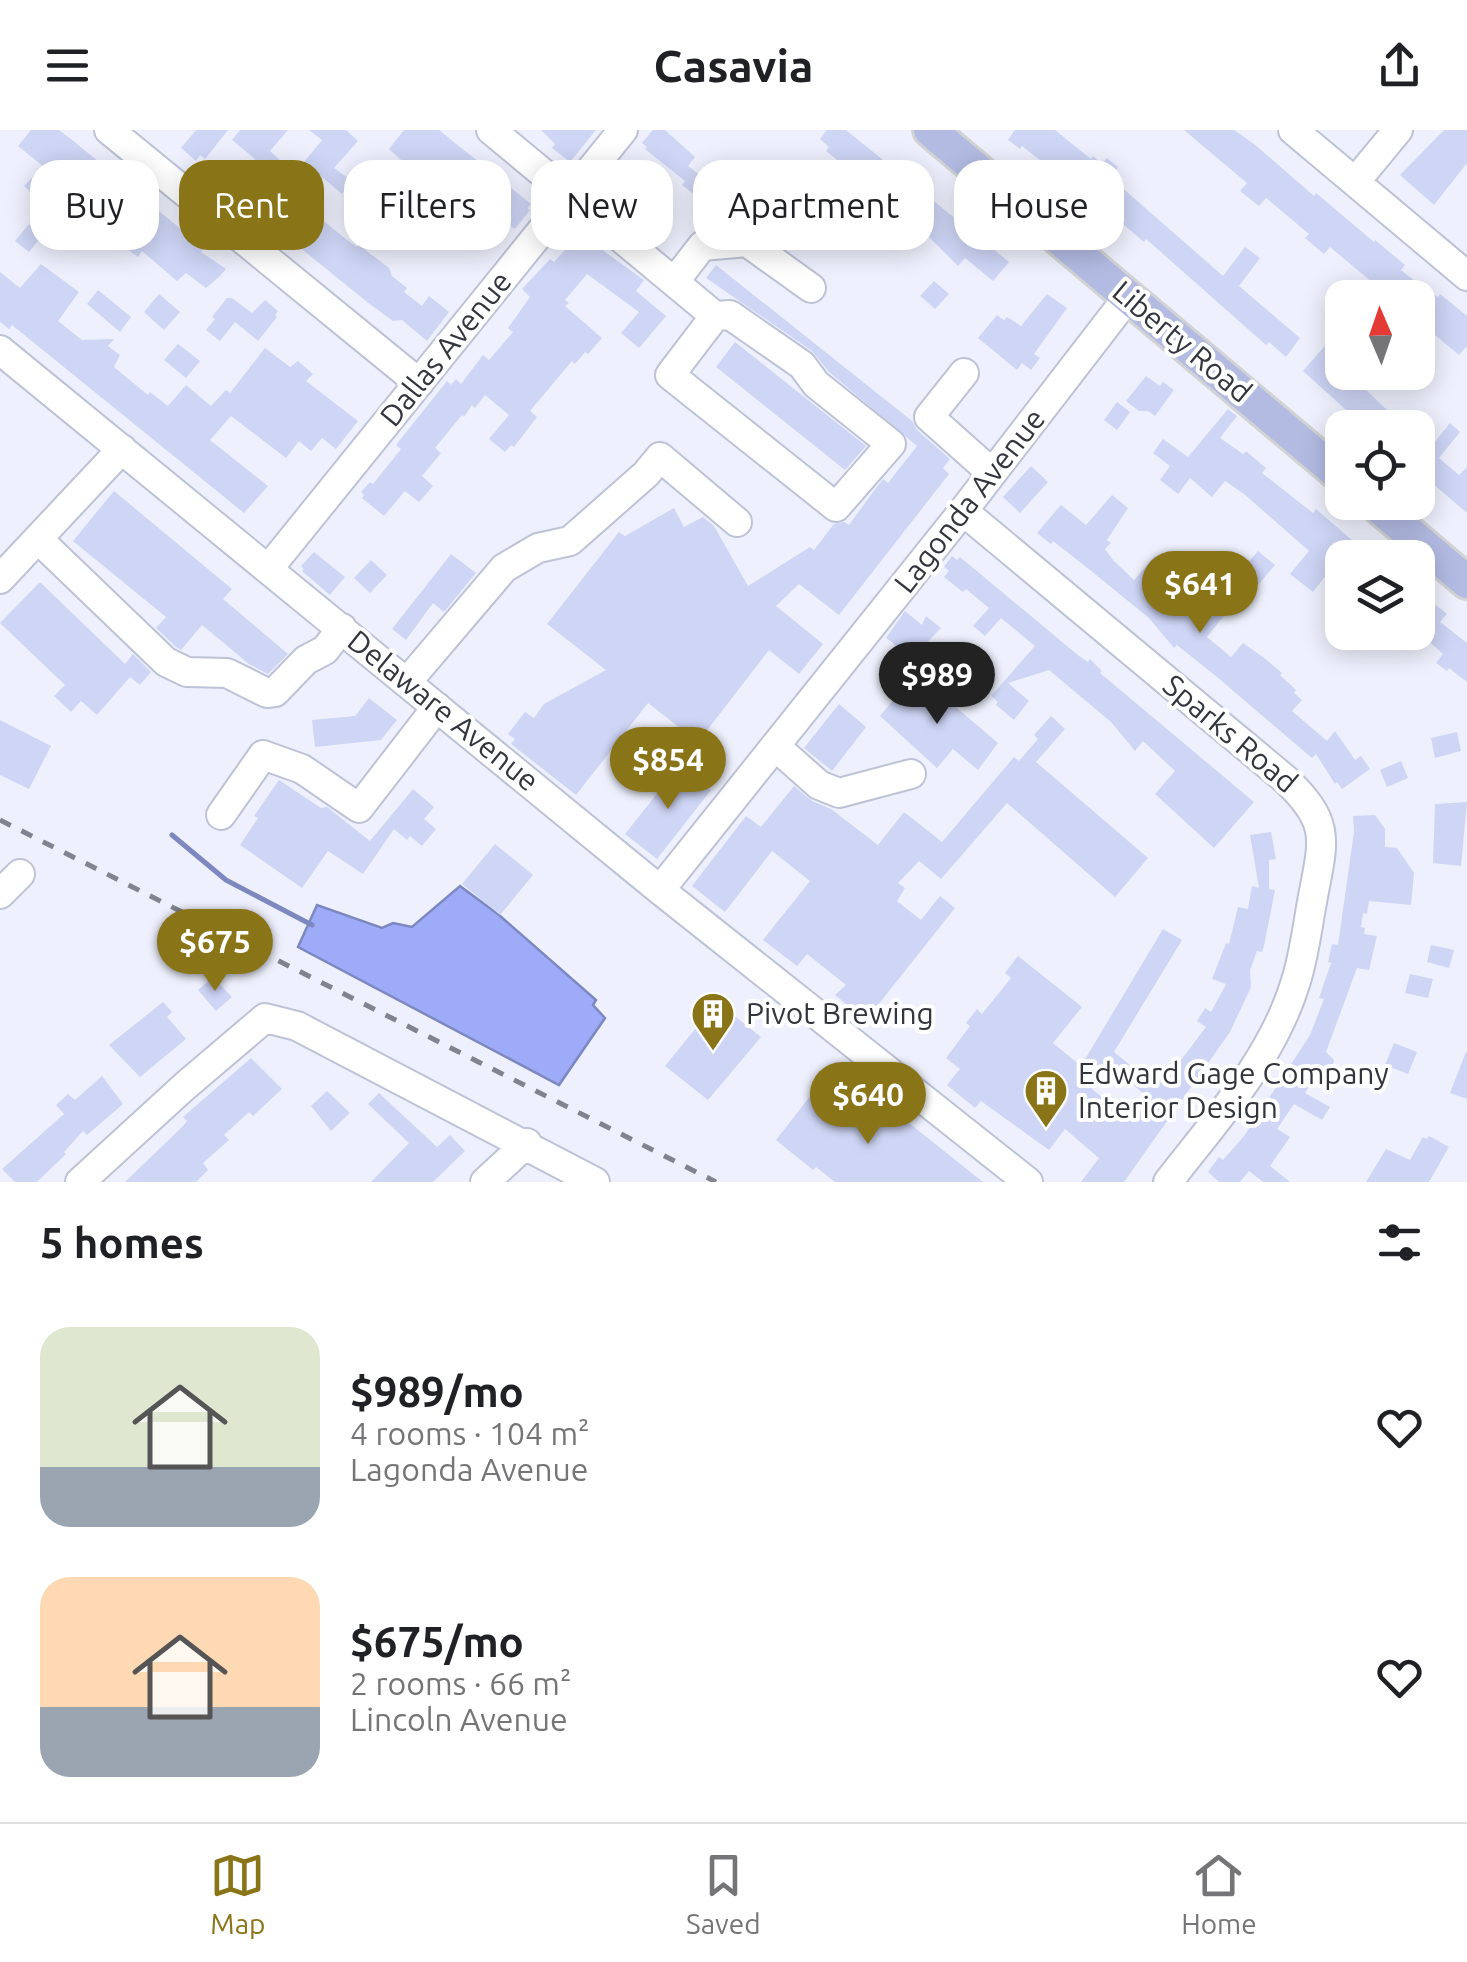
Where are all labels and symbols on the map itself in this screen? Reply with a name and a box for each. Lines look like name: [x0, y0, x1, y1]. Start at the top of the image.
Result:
street label: Dallas Avenue: [373, 264, 518, 432]
street label: Liberty Road: [1106, 273, 1259, 409]
north arrow: [1325, 280, 1435, 390]
street label: Lagonda Avenue: [887, 402, 1051, 599]
pin: $641: [1141, 551, 1259, 636]
street label: Delaware Avenue: [341, 623, 546, 798]
pin: $989: [878, 642, 996, 727]
street label: Sparks Road: [1157, 667, 1304, 799]
pin: $854: [609, 727, 727, 812]
pin: $675: [156, 909, 274, 994]
building icon: Pivot Brewing: [690, 991, 736, 1052]
place label: Pivot Brewing: [746, 996, 934, 1030]
place label: Edward Gage Company Interior Design: [1078, 1056, 1389, 1124]
pin: $640: [809, 1062, 927, 1147]
building icon: Edward Gage Company Interior Design: [1023, 1068, 1069, 1129]

